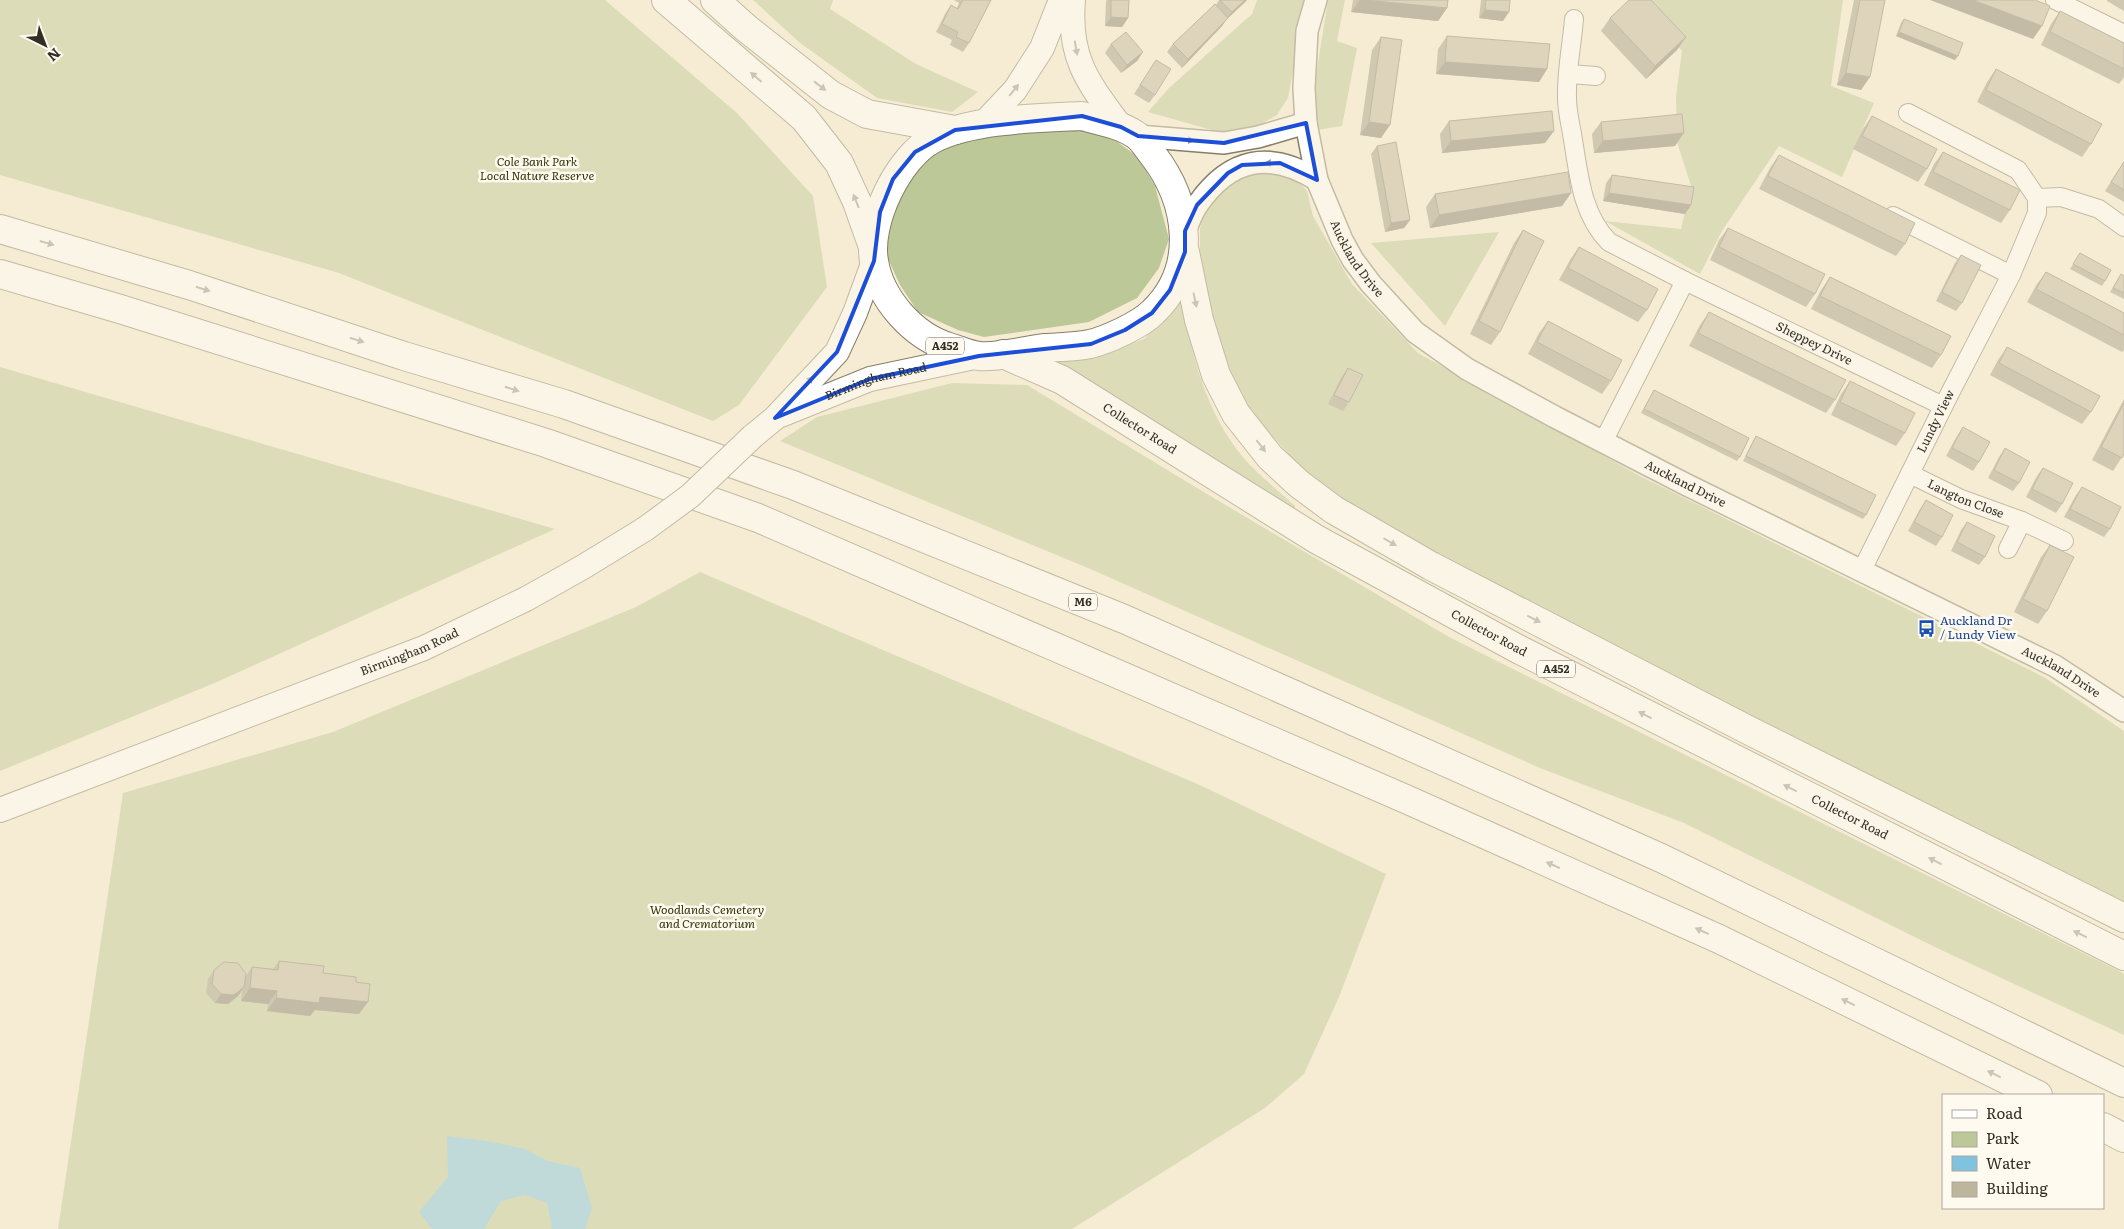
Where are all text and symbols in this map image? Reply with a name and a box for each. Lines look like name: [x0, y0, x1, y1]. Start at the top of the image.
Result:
north arrow: [20, 20, 70, 70]
one-way arrow: [1072, 41, 1080, 57]
text: N: [43, 44, 65, 67]
one-way arrow: [750, 71, 763, 82]
one-way arrow: [813, 81, 826, 92]
one-way arrow: [1009, 84, 1020, 97]
one-way arrow: [1179, 136, 1195, 144]
park label: Cole Bank Park Local Nature Reserve: [480, 152, 594, 184]
one-way arrow: [1264, 159, 1280, 167]
one-way arrow: [852, 193, 860, 208]
street label: Auckland Drive: [1327, 217, 1389, 301]
one-way arrow: [39, 240, 54, 248]
one-way arrow: [195, 286, 210, 294]
one-way arrow: [1191, 292, 1199, 307]
street label: Sheppey Drive: [1773, 316, 1856, 369]
one-way arrow: [350, 337, 365, 345]
road number: A452: [926, 338, 964, 354]
street label: Birmingham Road: [822, 357, 929, 404]
one-way arrow: [802, 376, 814, 388]
one-way arrow: [505, 385, 520, 393]
street label: Lundy View: [1912, 386, 1959, 456]
street label: Collector Road: [1100, 398, 1181, 458]
one-way arrow: [1256, 439, 1267, 452]
street label: Auckland Drive: [1642, 455, 1729, 511]
street label: Langton Close: [1925, 474, 2007, 522]
one-way arrow: [1384, 538, 1397, 547]
road number: M6: [1069, 594, 1097, 610]
street label: Collector Road: [1448, 604, 1531, 661]
place label: Auckland Dr / Lundy View: [1940, 611, 2016, 643]
one-way arrow: [1527, 615, 1541, 623]
bus stop icon: Auckland Dr / Lundy View: [1916, 618, 1936, 638]
street label: Birmingham Road: [357, 622, 462, 680]
street label: Auckland Drive: [2019, 641, 2104, 701]
road number: A452: [1537, 661, 1575, 678]
one-way arrow: [1638, 711, 1652, 719]
one-way arrow: [1783, 784, 1797, 792]
street label: Collector Road: [1808, 789, 1892, 844]
one-way arrow: [1928, 857, 1942, 865]
one-way arrow: [1546, 861, 1561, 870]
park label: Woodlands Cemetery and Crematorium: [650, 900, 764, 932]
one-way arrow: [1695, 927, 1709, 935]
one-way arrow: [2073, 930, 2087, 938]
one-way arrow: [1841, 998, 1855, 1006]
one-way arrow: [1987, 1070, 2001, 1078]
legend: [1942, 1094, 2104, 1209]
text: Road: [1986, 1101, 2022, 1124]
text: Park: [1986, 1126, 2020, 1149]
text: Water: [1986, 1151, 2031, 1174]
text: Building: [1986, 1176, 2048, 1199]

